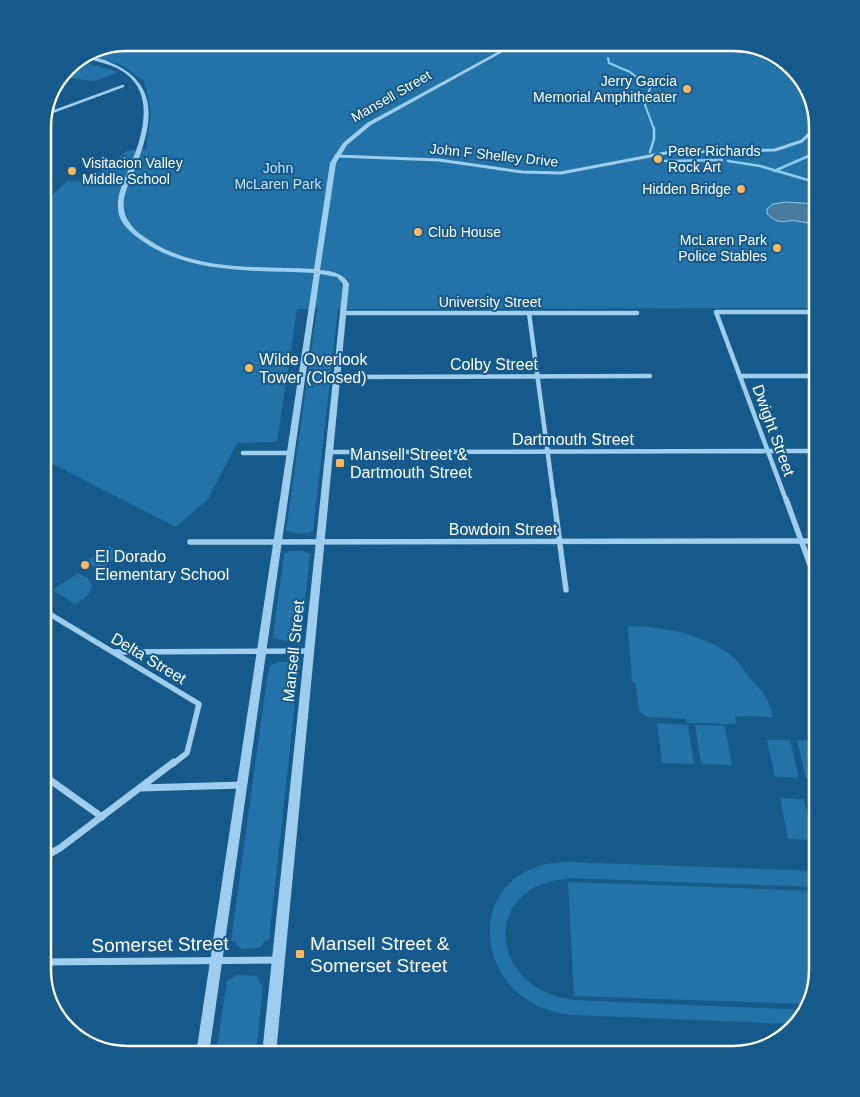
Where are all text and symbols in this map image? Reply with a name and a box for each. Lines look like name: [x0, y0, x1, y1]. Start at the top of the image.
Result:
street label: Mansell Street: [348, 67, 434, 125]
place label: Jerry Garcia Memorial Amphitheater: [533, 73, 677, 105]
marker: Jerry Garcia Memorial Amphitheater: [681, 83, 693, 95]
street label: John F Shelley Drive: [429, 140, 559, 170]
place label: Peter Richards Rock Art: [668, 143, 761, 175]
marker: Peter Richards Rock Art: [652, 153, 664, 165]
place label: Visitacion Valley Middle School: [82, 155, 183, 187]
park label: John McLaren Park: [234, 160, 323, 192]
marker: Visitacion Valley Middle School: [66, 165, 78, 177]
place label: Hidden Bridge: [642, 181, 731, 197]
marker: Hidden Bridge: [735, 183, 747, 195]
place label: Club House: [428, 224, 501, 240]
marker: Club House: [412, 226, 424, 238]
place label: McLaren Park Police Stables: [678, 232, 768, 264]
marker: McLaren Park Police Stables: [771, 242, 783, 254]
street label: University Street: [439, 294, 541, 310]
place label: Wilde Overlook Tower (Closed): [259, 351, 368, 386]
street label: Colby Street: [450, 356, 539, 373]
marker: Wilde Overlook Tower (Closed): [243, 362, 255, 374]
street label: Dwight Street: [749, 382, 798, 479]
street label: Dartmouth Street: [512, 431, 634, 448]
place label: Mansell Street & Dartmouth Street: [350, 446, 472, 481]
marker: Mansell Street & Dartmouth Street: [334, 457, 346, 469]
street label: Bowdoin Street: [449, 521, 558, 538]
place label: El Dorado Elementary School: [95, 548, 229, 583]
marker: El Dorado Elementary School: [79, 559, 91, 571]
street label: Mansell Street: [280, 599, 307, 703]
street label: Delta Street: [108, 629, 190, 688]
street label: Somerset Street: [91, 933, 230, 956]
place label: Mansell Street & Somerset Street: [310, 933, 450, 976]
marker: Mansell Street & Somerset Street: [294, 948, 306, 960]

